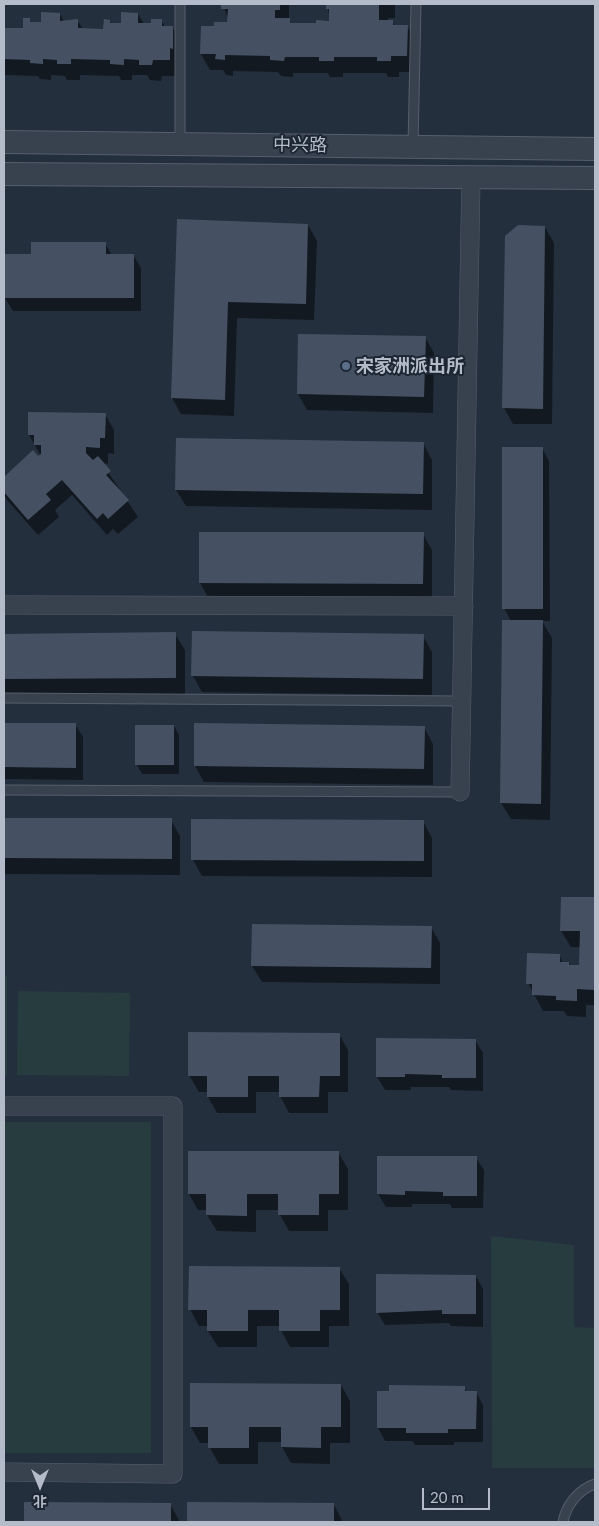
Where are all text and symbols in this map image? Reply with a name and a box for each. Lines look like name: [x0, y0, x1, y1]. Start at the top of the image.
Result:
street label: 中兴路: [273, 134, 327, 156]
place label: 宋家洲派出所: [356, 355, 464, 377]
marker: 宋家洲派出所: [340, 360, 352, 372]
north arrow: [15, 1461, 65, 1511]
scale bar: [424, 1478, 492, 1510]
text: 20 m: [430, 1488, 464, 1506]
text: 北: [33, 1493, 47, 1510]

